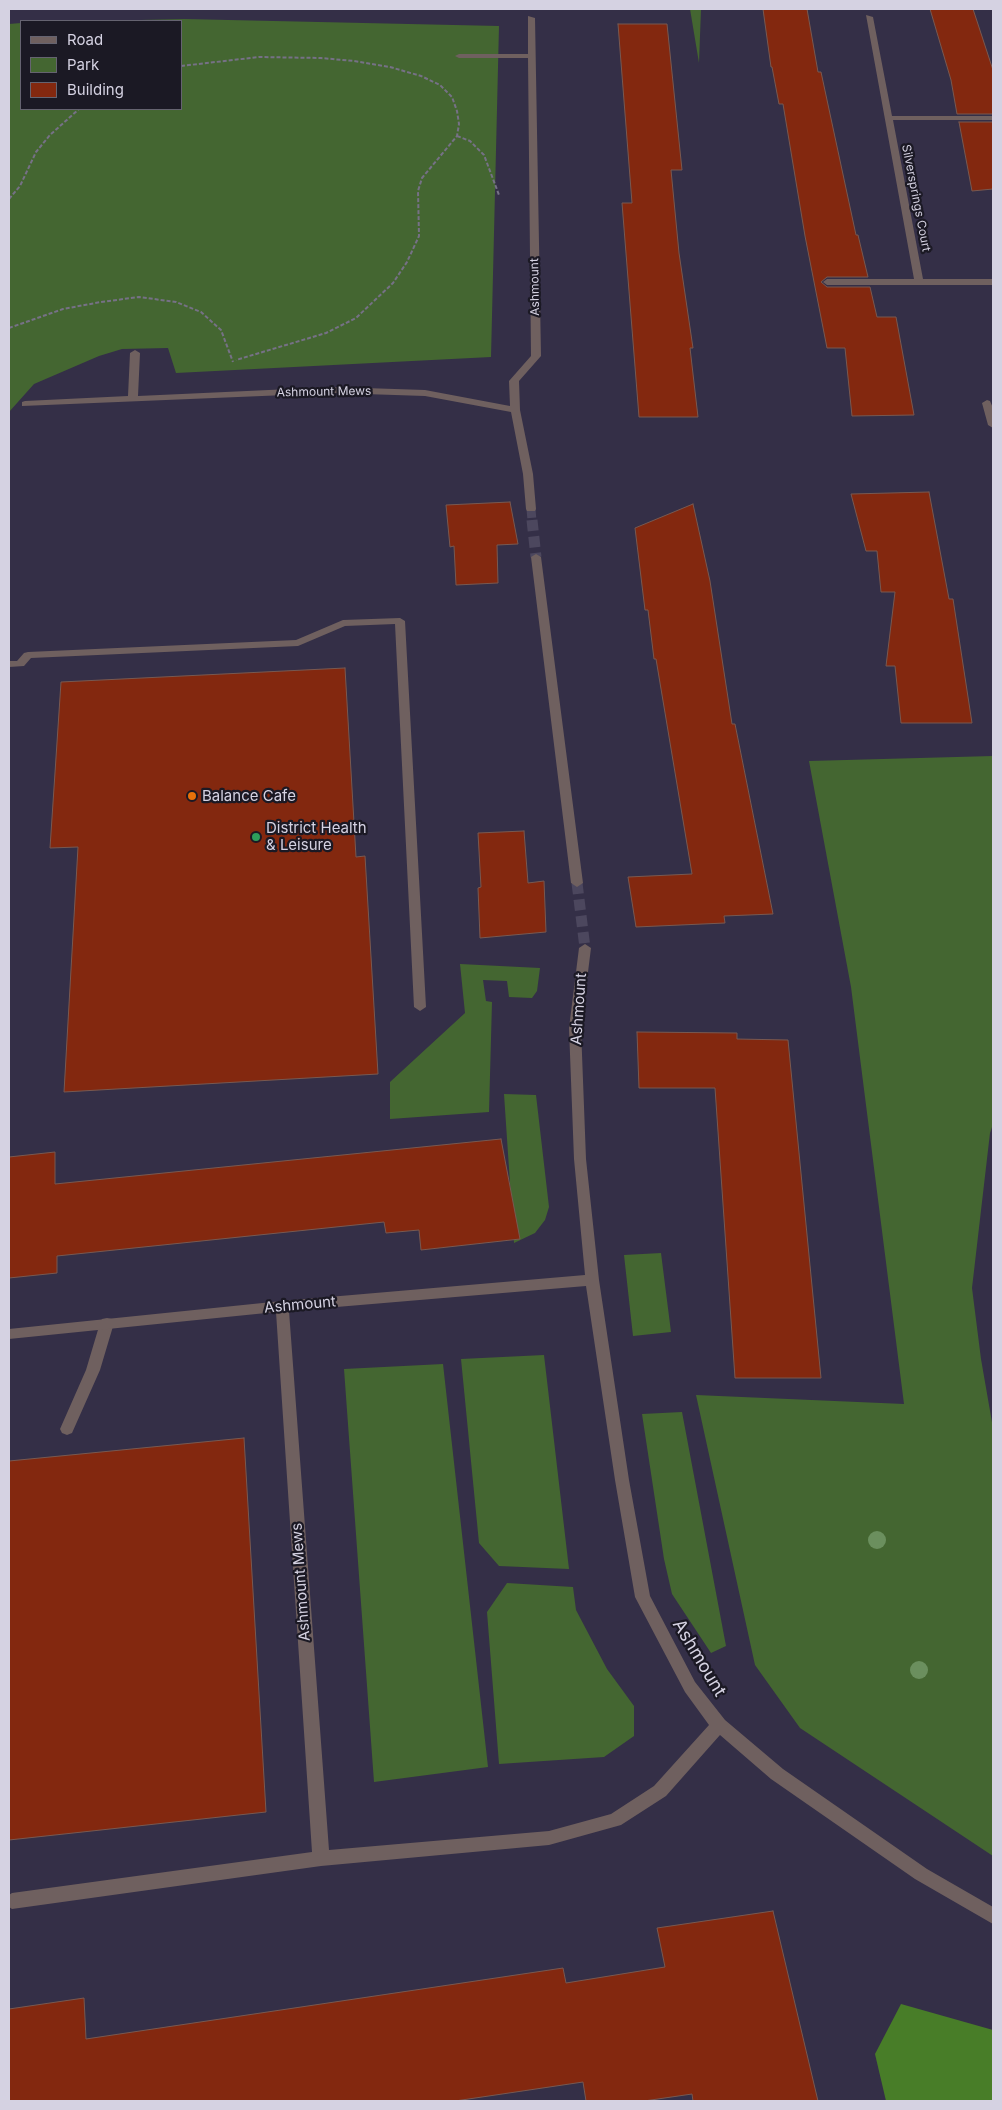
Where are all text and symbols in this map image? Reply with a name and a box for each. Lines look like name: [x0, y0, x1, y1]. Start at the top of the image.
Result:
legend: [20, 20, 182, 110]
text: Road: [67, 30, 103, 49]
text: Park: [67, 55, 99, 74]
text: Building: [67, 80, 124, 99]
street label: Silversprings Court: [899, 143, 933, 253]
street label: Ashmount: [527, 258, 543, 316]
street label: Ashmount Mews: [277, 384, 371, 400]
place label: Balance Cafe: [202, 787, 296, 805]
marker: Balance Cafe: [186, 790, 198, 802]
place label: District Health & Leisure: [266, 819, 367, 854]
marker: District Health & Leisure: [250, 831, 262, 843]
street label: Ashmount: [568, 973, 590, 1045]
street label: Ashmount: [263, 1293, 337, 1317]
street label: Ashmount Mews: [288, 1522, 314, 1642]
street label: Ashmount: [668, 1615, 730, 1701]

